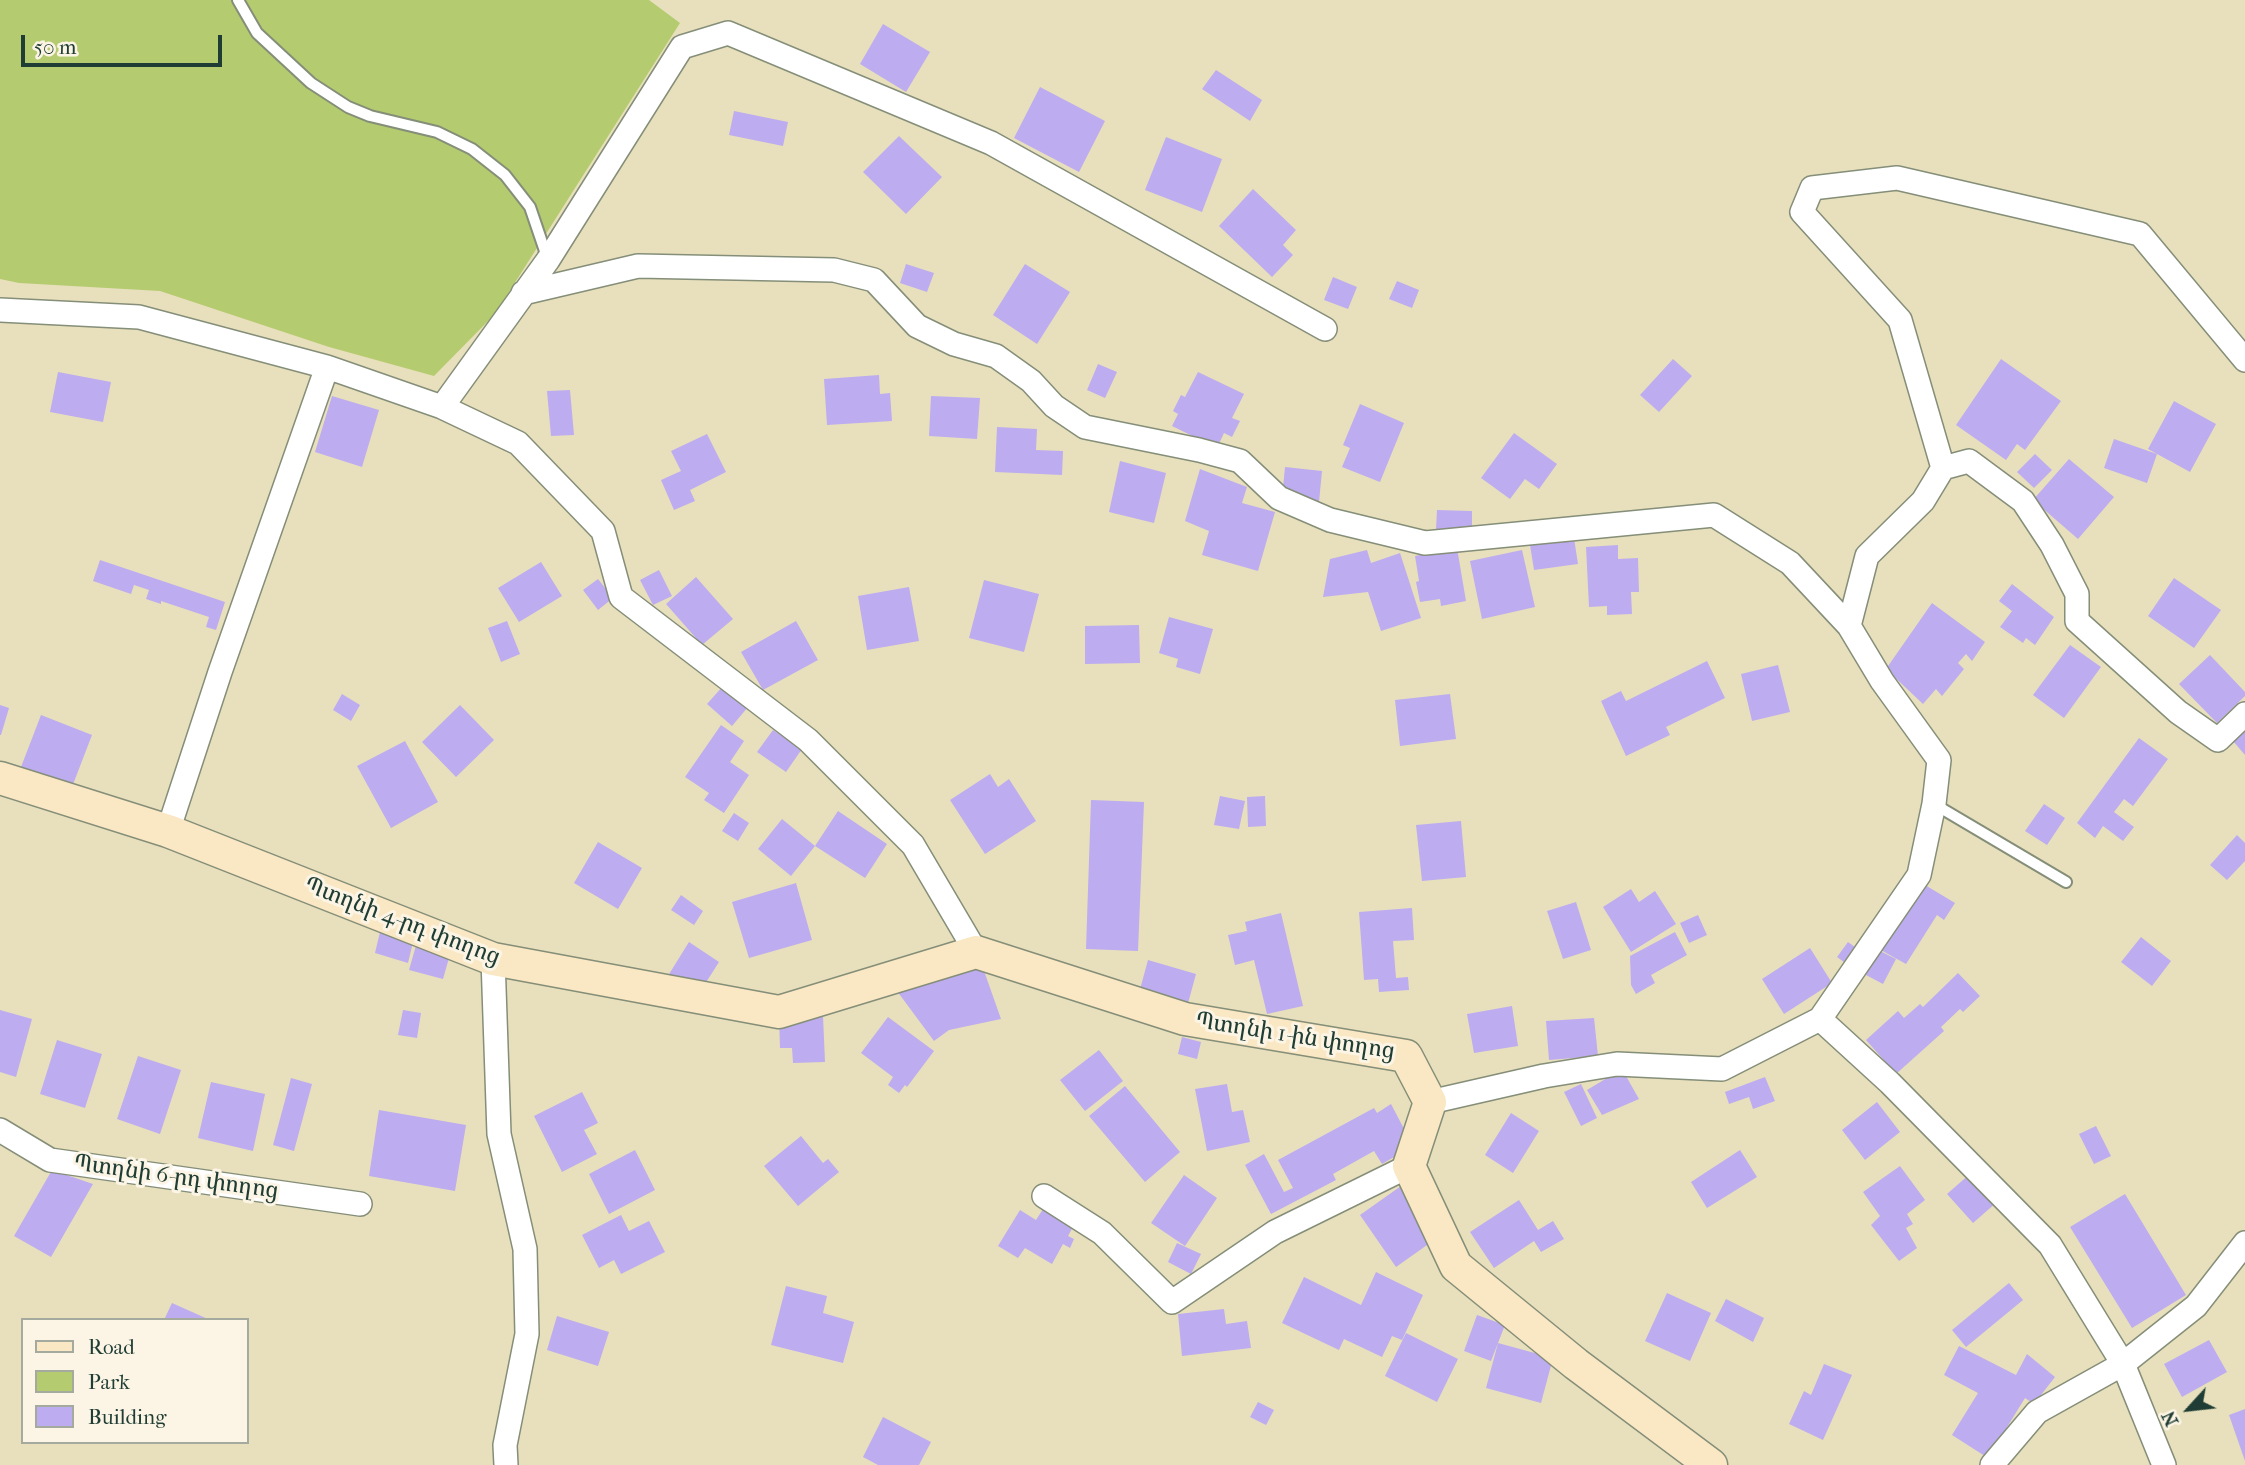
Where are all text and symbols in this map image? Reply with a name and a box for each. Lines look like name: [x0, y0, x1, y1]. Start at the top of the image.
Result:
scale bar: [24, 21, 226, 65]
text: 50 m: [34, 35, 77, 59]
street label: Պտղնի 4-րդ փողոց: [300, 872, 504, 972]
street label: Պտղնի 1-ին փողոց: [1193, 1008, 1397, 1066]
street label: Պտղնի 6-րդ փողոց: [72, 1150, 280, 1206]
legend: [21, 1318, 248, 1444]
text: Road: [88, 1335, 135, 1359]
text: Park: [88, 1370, 130, 1394]
north arrow: [2154, 1374, 2224, 1444]
text: Building: [88, 1405, 166, 1429]
text: N: [2157, 1407, 2183, 1430]

